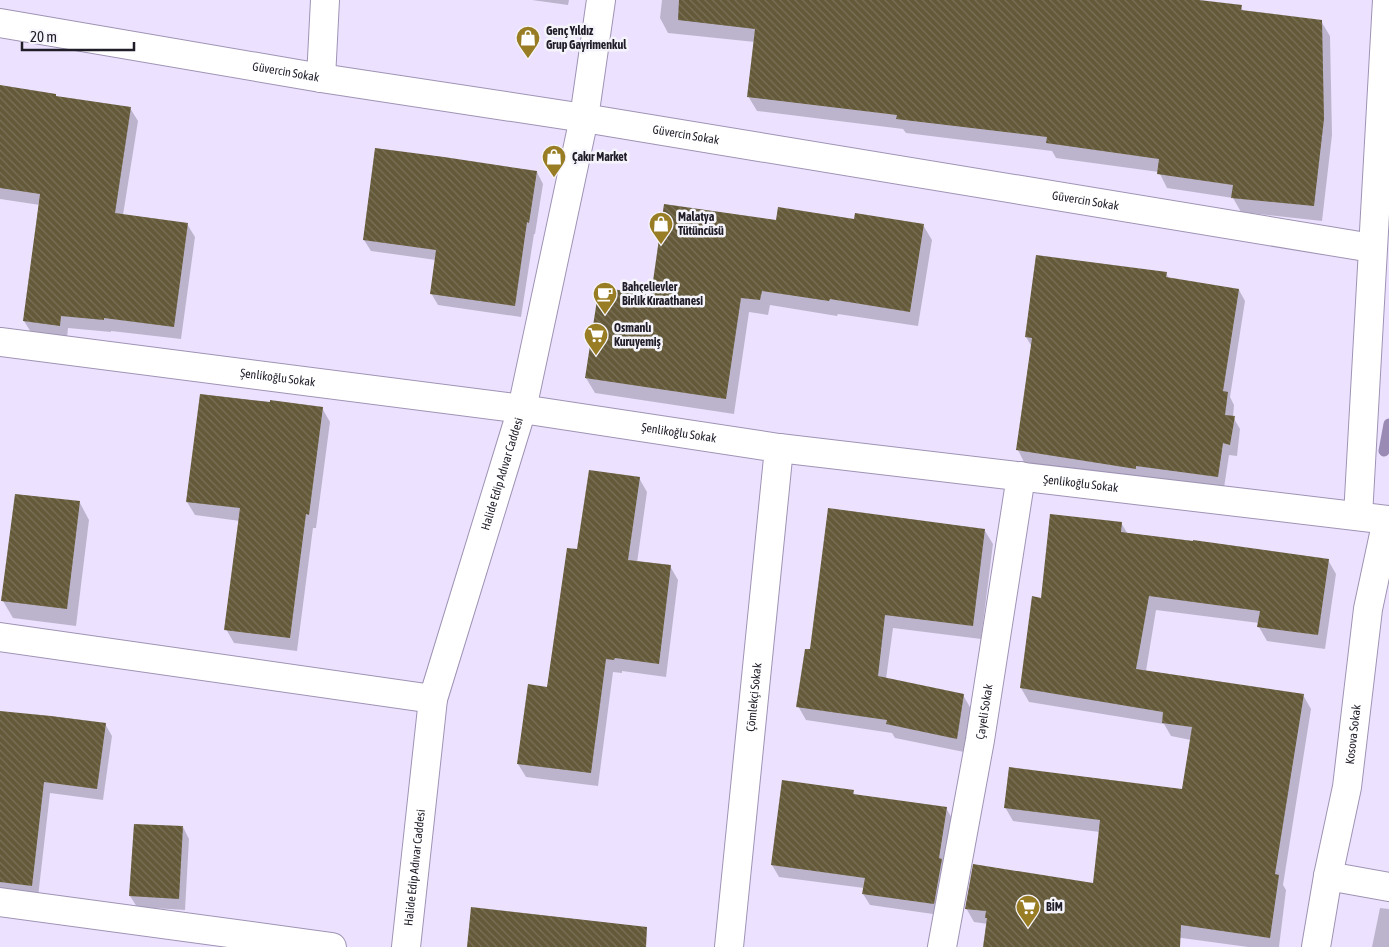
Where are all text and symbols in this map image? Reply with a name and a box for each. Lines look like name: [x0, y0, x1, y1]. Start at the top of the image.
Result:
scale bar: [22, 20, 135, 52]
place label: Genç Yıldız Grup Gayrimenkul: [546, 24, 627, 52]
shop icon: Genç Yıldız Grup Gayrimenkul: [515, 25, 541, 59]
text: 20 m: [30, 28, 57, 45]
street label: Güvercin Sokak: [251, 59, 321, 85]
street label: Güvercin Sokak: [651, 122, 721, 147]
shop icon: Çakır Market: [541, 144, 567, 178]
place label: Çakır Market: [572, 150, 628, 164]
street label: Güvercin Sokak: [1051, 188, 1121, 213]
place label: Malatya Tütüncüsü: [678, 210, 724, 238]
shop icon: Malatya Tütüncüsü: [648, 211, 674, 245]
place label: Bahçelievler Birlik Kıraathanesi: [622, 280, 703, 308]
cafe icon: Bahçelievler Birlik Kıraathanesi: [592, 281, 618, 315]
place label: Osmanlı Kuruyemiş: [614, 321, 662, 349]
supermarket icon: Osmanlı Kuruyemiş: [583, 322, 609, 356]
street label: Şenlikoğlu Sokak: [239, 366, 317, 389]
street label: Halide Edip Adıvar Caddesi: [478, 416, 526, 532]
street label: Şenlikoğlu Sokak: [640, 420, 718, 446]
street label: Şenlikoğlu Sokak: [1042, 472, 1120, 495]
street label: Çömlekçi Sokak: [744, 662, 764, 732]
street label: Çayeli Sokak: [973, 682, 996, 740]
street label: Kosova Sokak: [1343, 703, 1364, 765]
street label: Halide Edip Adıvar Caddesi: [401, 808, 428, 926]
supermarket icon: BİM: [1015, 894, 1041, 928]
place label: BİM: [1046, 899, 1063, 914]

